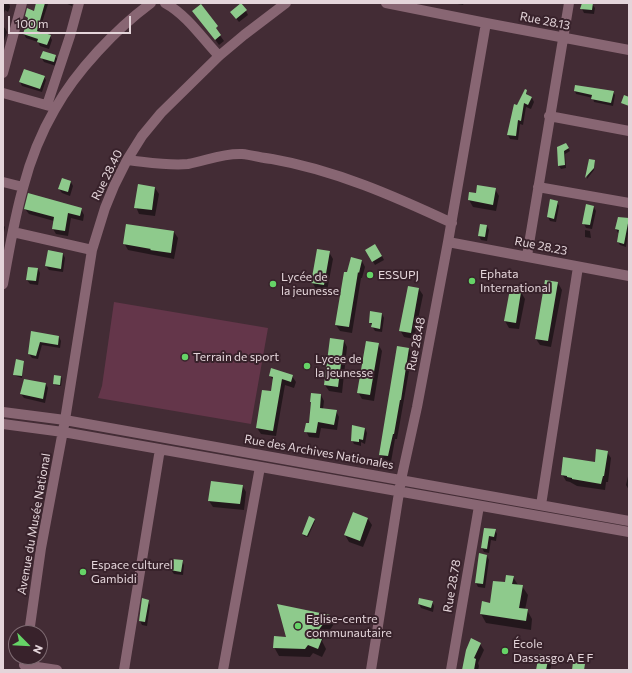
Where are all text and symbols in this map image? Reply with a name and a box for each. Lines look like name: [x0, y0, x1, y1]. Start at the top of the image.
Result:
scale bar: [10, 8, 133, 34]
street label: Rue 28.13: [519, 9, 571, 33]
text: 100 m: [15, 16, 49, 30]
street label: Rue 28.40: [89, 147, 125, 203]
street label: Rue 28.23: [513, 234, 569, 258]
place label: Ephata International: [480, 267, 551, 295]
place label: ESSUPJ: [378, 268, 419, 282]
place label: Lycée de la jeunesse: [281, 270, 339, 298]
marker: ESSUPJ: [365, 270, 375, 280]
marker: Ephata International: [467, 276, 477, 286]
marker: Lycée de la jeunesse: [268, 279, 278, 289]
street label: Rue 28.48: [404, 316, 428, 372]
place label: Terrain de sport: [193, 350, 279, 364]
marker: Terrain de sport: [180, 352, 190, 362]
place label: Lycee de la jeunesse: [315, 352, 373, 380]
marker: Lycee de la jeunesse: [302, 361, 312, 371]
street label: Rue des Archives Nationales: [243, 432, 395, 472]
street label: Avenue du Musée National: [14, 452, 54, 596]
place label: Espace culturel Gambidi: [91, 558, 173, 586]
street label: Rue 28.78: [440, 559, 464, 613]
marker: Espace culturel Gambidi: [78, 567, 88, 577]
place label: Eglise-centre communautaire: [306, 612, 392, 640]
marker: Eglise-centre communautaire: [293, 621, 303, 631]
north arrow: [8, 625, 48, 665]
place label: École Dassasgo A E F: [513, 637, 593, 665]
text: N: [31, 643, 46, 656]
marker: École Dassasgo A E F: [500, 646, 510, 656]

